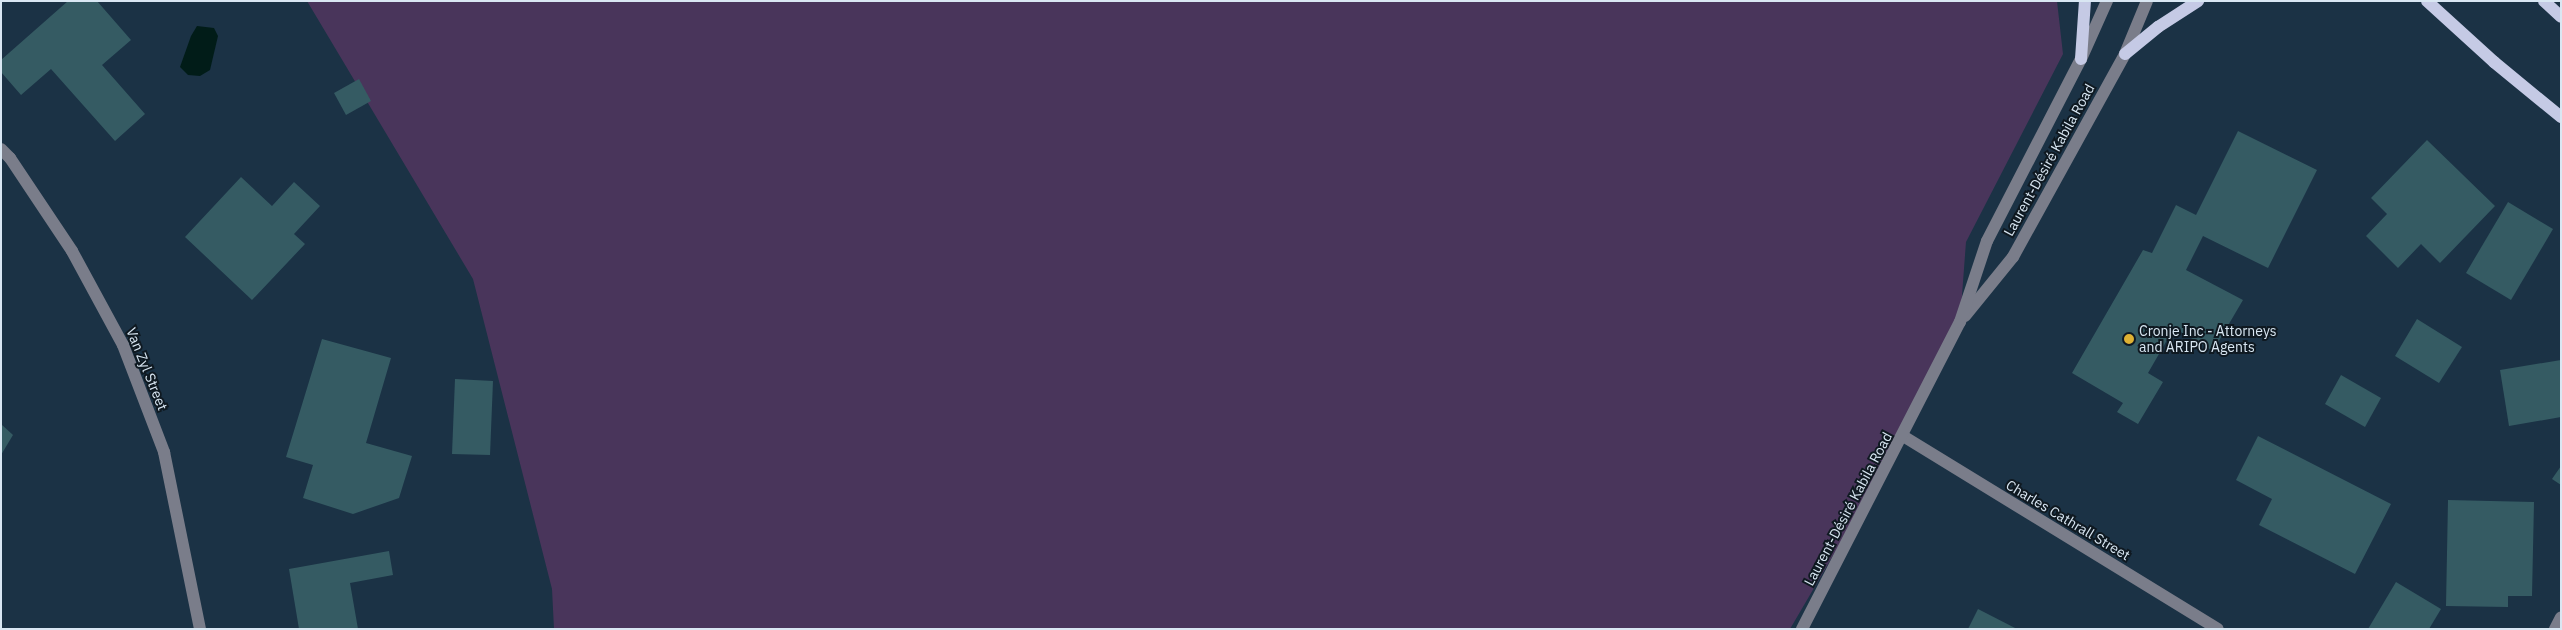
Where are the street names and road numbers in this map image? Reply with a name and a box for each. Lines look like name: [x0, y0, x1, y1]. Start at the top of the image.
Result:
street label: Laurent-Désiré Kabila Road: [2000, 81, 2098, 239]
street label: Van Zyl Street: [123, 325, 171, 413]
street label: Laurent-Désiré Kabila Road: [1800, 429, 1896, 589]
street label: Charles Cathrall Street: [2003, 476, 2133, 564]

